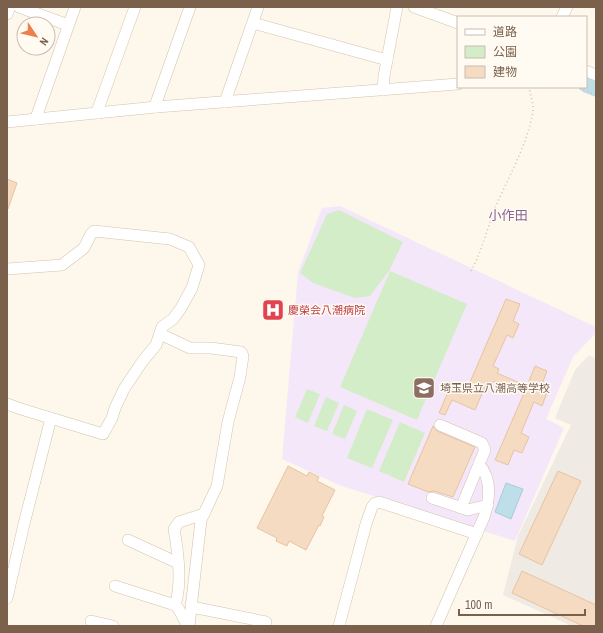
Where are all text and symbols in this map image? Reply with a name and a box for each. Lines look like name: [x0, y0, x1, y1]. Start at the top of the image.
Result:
north arrow: [16, 16, 56, 56]
legend: [457, 16, 587, 88]
text: 道路: [493, 24, 517, 40]
text: N: [37, 35, 52, 48]
text: 公園: [493, 44, 517, 60]
text: 建物: [493, 64, 517, 80]
district label: 小作田: [488, 207, 528, 224]
hospital icon: 慶榮会八潮病院: [260, 297, 286, 323]
place label: 慶榮会八潮病院: [288, 303, 365, 317]
school or university icon: 埼玉県立八潮高等学校: [411, 375, 437, 401]
place label: 埼玉県立八潮高等学校: [440, 381, 550, 395]
scale bar: [459, 591, 585, 617]
text: 100 m: [465, 597, 492, 613]

